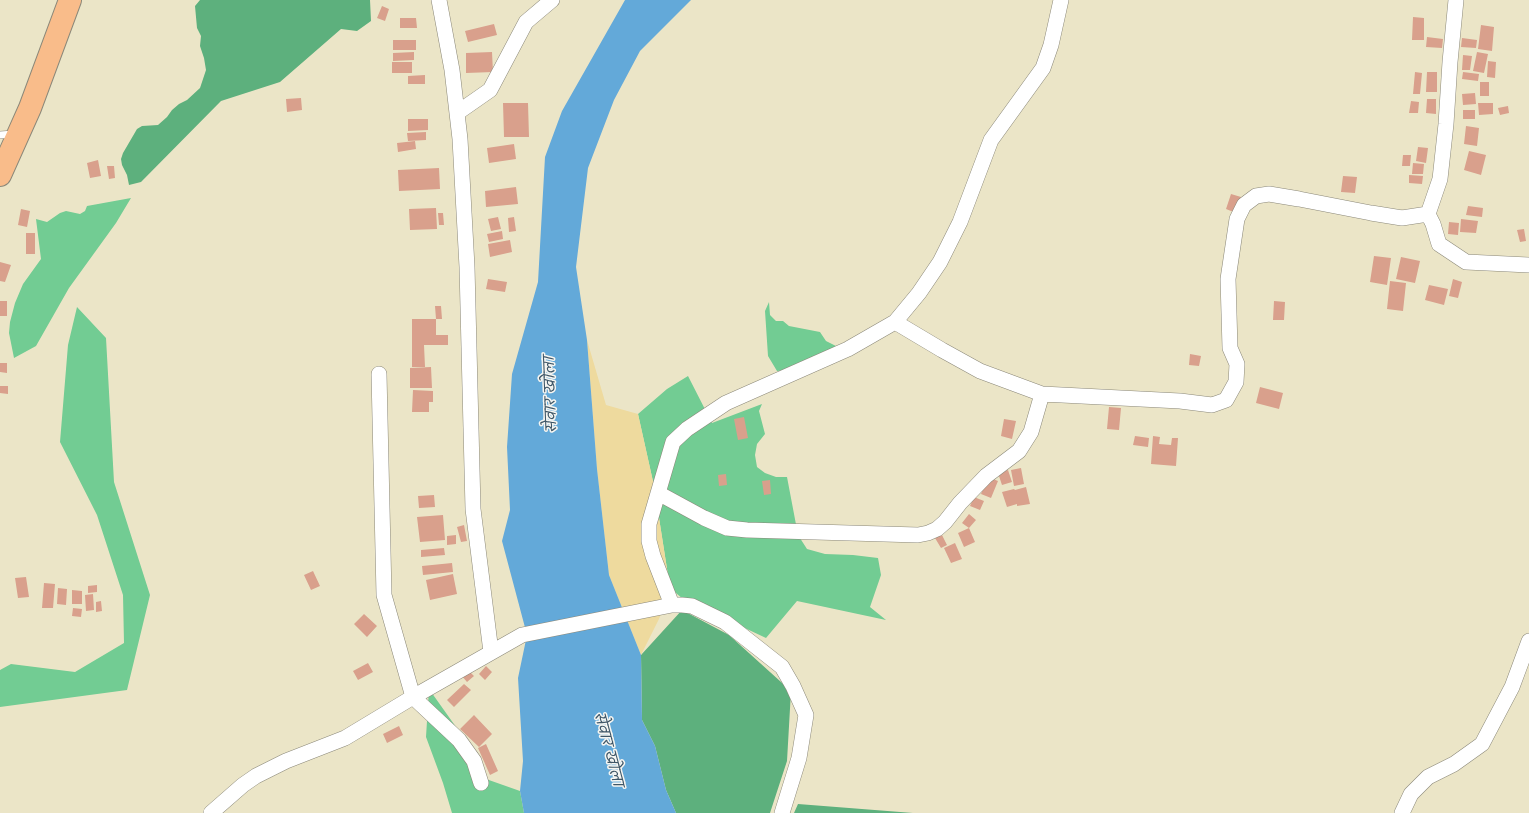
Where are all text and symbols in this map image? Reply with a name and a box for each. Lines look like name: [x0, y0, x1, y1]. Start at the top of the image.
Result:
water label: सेवार खोला: [541, 356, 561, 434]
water label: सेवार खोला: [590, 710, 626, 788]

